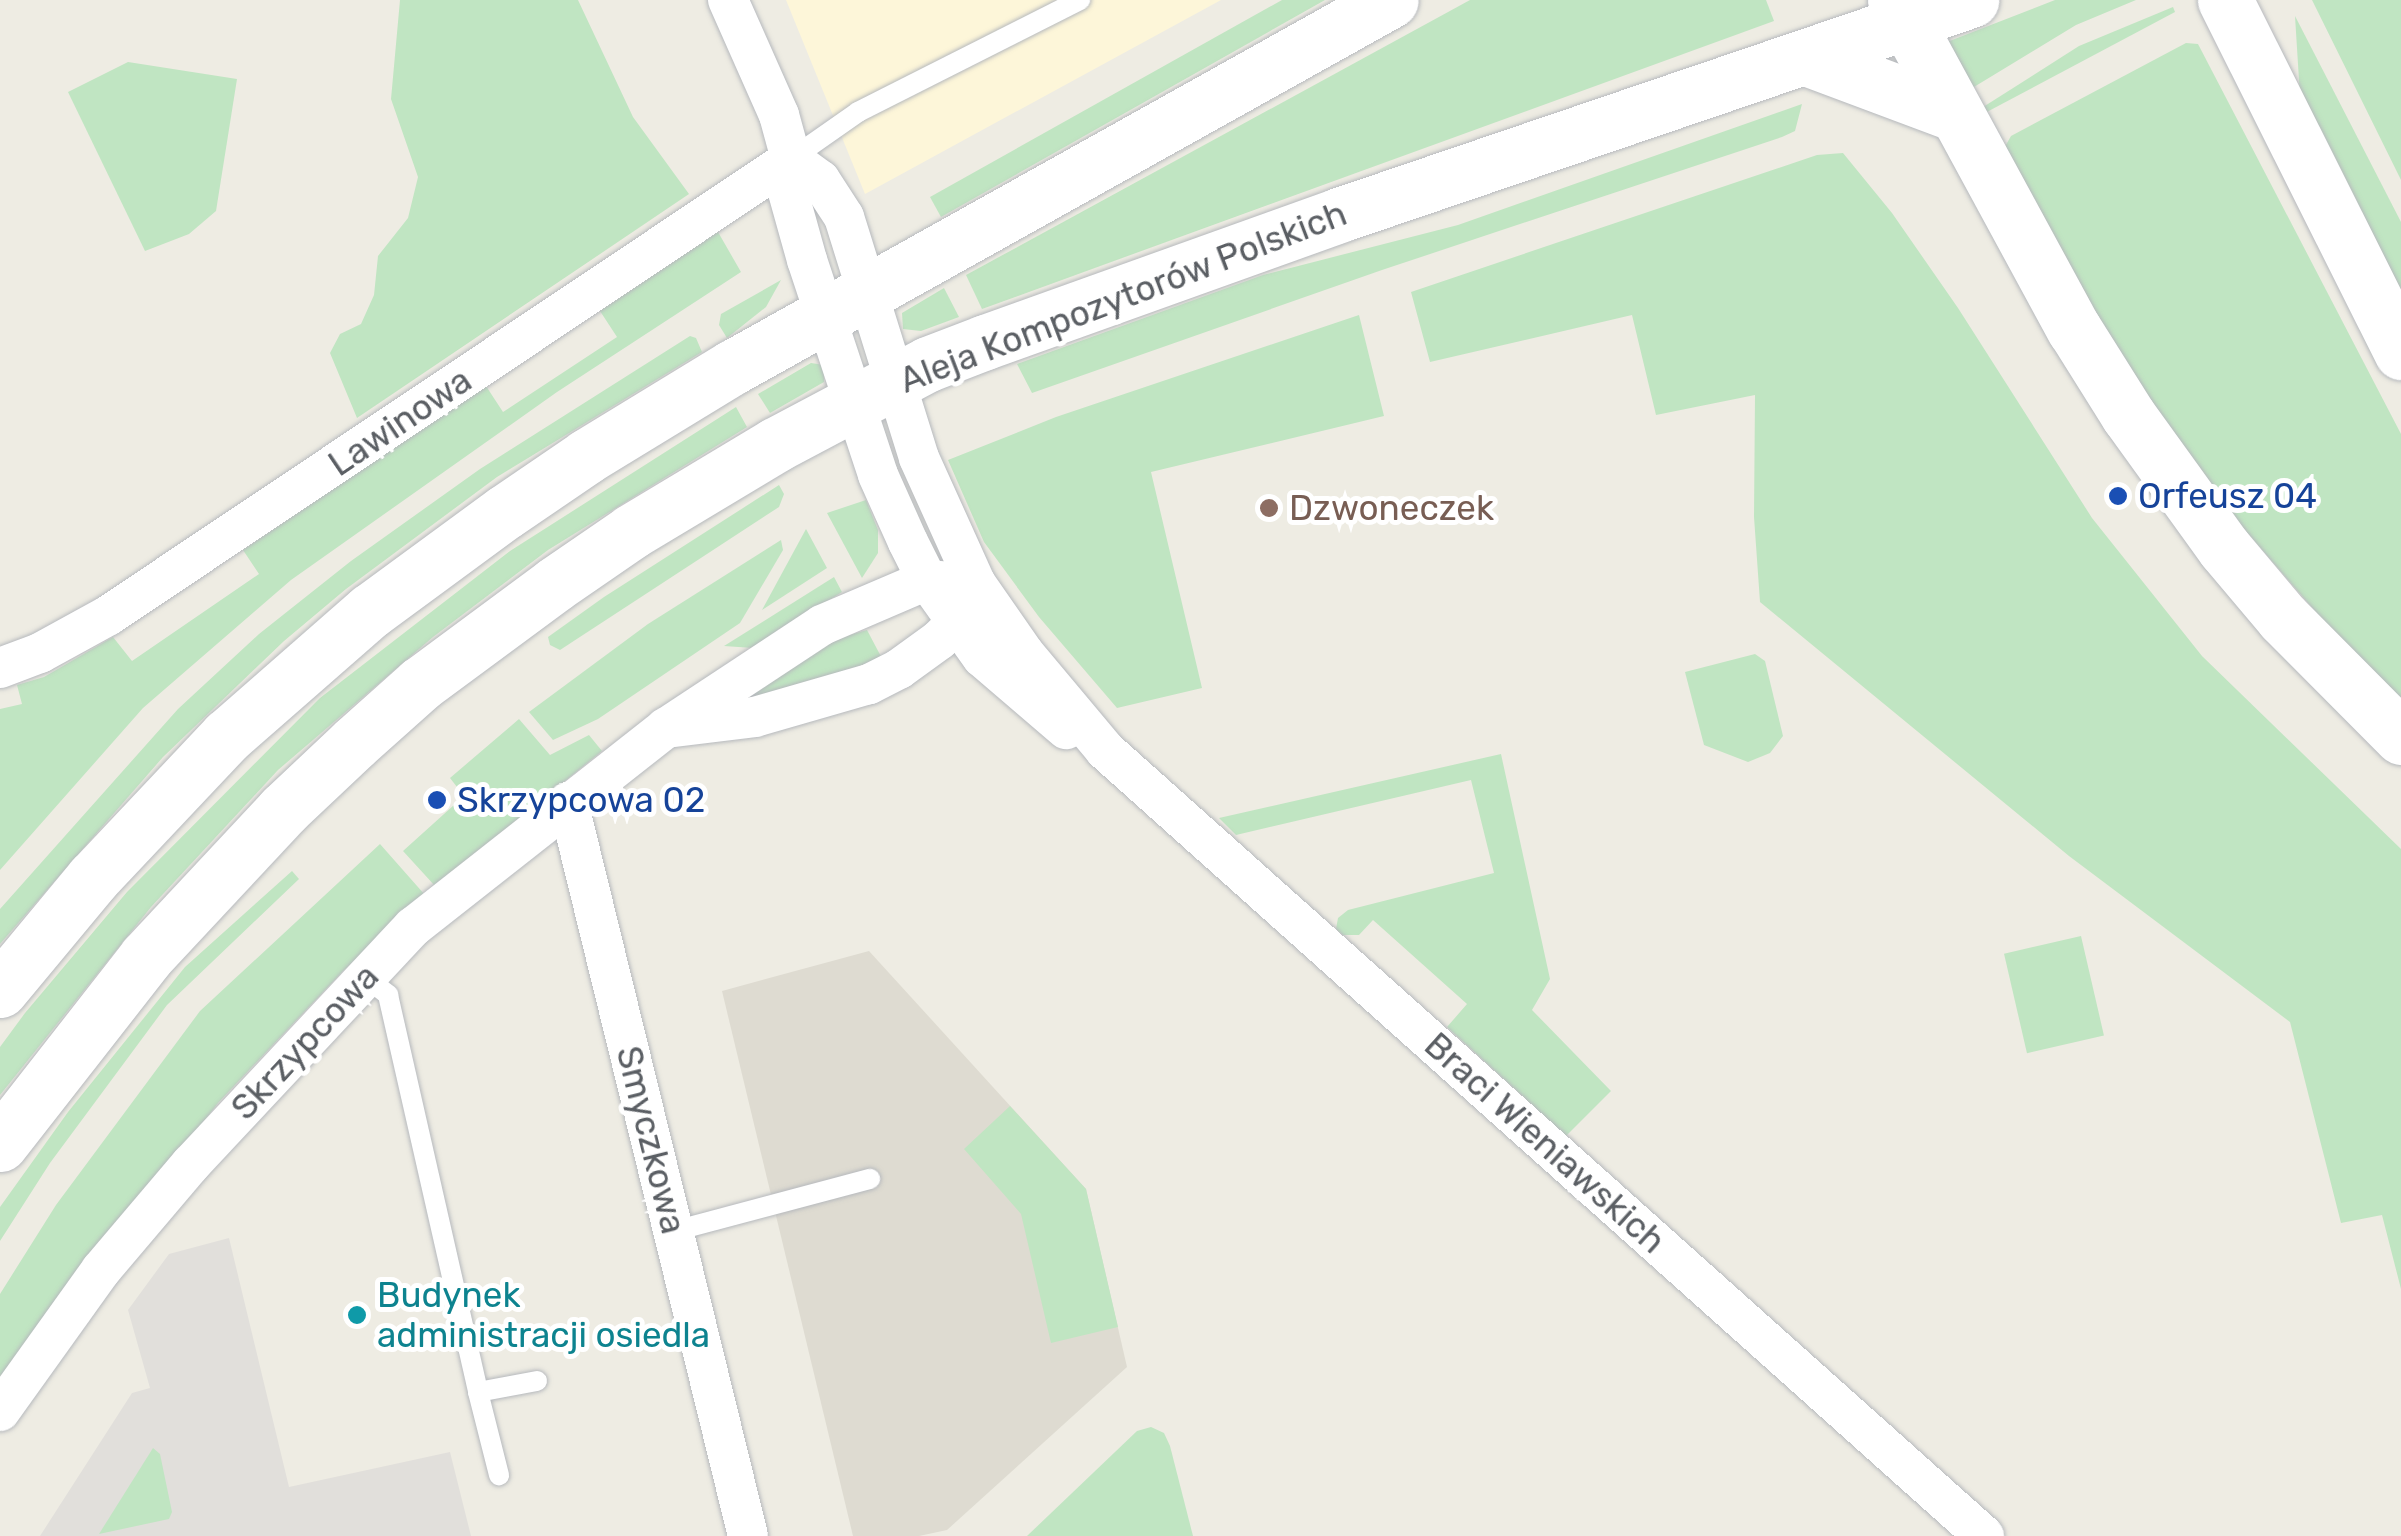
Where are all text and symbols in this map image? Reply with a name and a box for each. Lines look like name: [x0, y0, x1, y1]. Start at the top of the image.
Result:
street label: Aleja Kompozytorów Polskich: [893, 192, 1353, 402]
street label: Lawinowa: [321, 359, 479, 485]
place label: Orfeusz 04: [2138, 475, 2317, 517]
marker: Orfeusz 04: [2107, 485, 2129, 507]
place label: Dzwoneczek: [1289, 487, 1494, 529]
marker: Dzwoneczek: [1258, 497, 1280, 519]
place label: Skrzypcowa 02: [457, 779, 705, 821]
marker: Skrzypcowa 02: [426, 789, 448, 811]
street label: Skrzypcowa: [223, 956, 387, 1128]
street label: Braci Wieniawskich: [1416, 1024, 1674, 1262]
street label: Smyczkowa: [607, 1042, 695, 1238]
place label: Budynek administracji osiedla: [377, 1274, 710, 1356]
marker: Budynek administracji osiedla: [346, 1304, 368, 1326]

